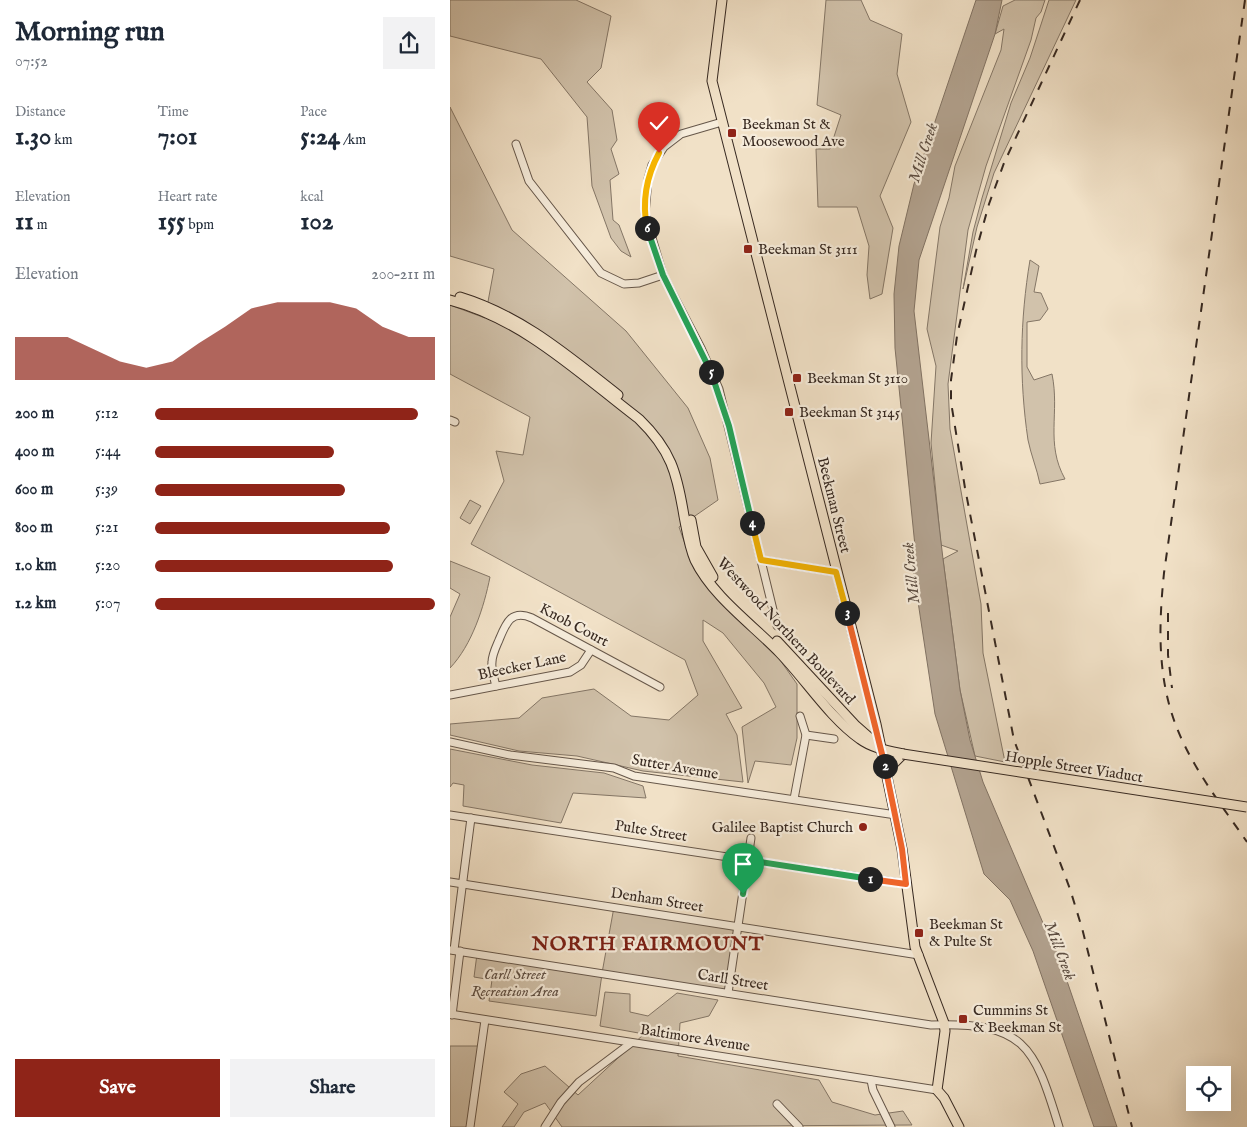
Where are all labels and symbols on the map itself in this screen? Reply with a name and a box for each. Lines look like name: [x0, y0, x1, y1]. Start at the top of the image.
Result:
pin: [638, 102, 680, 153]
place label: Beekman St & Moosewood Ave: [742, 115, 845, 151]
water label: Mill Creek: [905, 120, 943, 185]
marker: Beekman St & Moosewood Ave: [726, 127, 738, 139]
pin: 6: [634, 216, 660, 240]
place label: Beekman St 3111: [758, 240, 858, 259]
marker: Beekman St 3111: [742, 243, 754, 255]
pin: 5: [698, 360, 724, 384]
place label: Beekman St 3110: [807, 369, 908, 388]
marker: Beekman St 3110: [791, 372, 803, 384]
place label: Beekman St 3145: [799, 403, 901, 422]
marker: Beekman St 3145: [783, 406, 795, 418]
street label: Beekman Street: [813, 455, 855, 555]
pin: 4: [740, 510, 764, 536]
water label: Mill Creek: [899, 541, 925, 605]
street label: Westwood Northern Boulevard: [713, 554, 860, 709]
street label: Knob Court: [536, 599, 612, 651]
pin: 3: [834, 600, 860, 626]
street label: Bleecker Lane: [476, 647, 568, 685]
street label: Hopple Street Viaduct: [1004, 747, 1144, 787]
street label: Sutter Avenue: [630, 750, 720, 784]
pin: 2: [872, 754, 898, 778]
street label: Pulte Street: [613, 816, 689, 846]
place label: Galilee Baptist Church: [712, 818, 853, 837]
marker: Galilee Baptist Church: [857, 821, 869, 833]
pin: [722, 843, 764, 894]
pin: 1: [858, 866, 882, 892]
street label: Denham Street: [609, 883, 705, 917]
place label: Beekman St & Pulte St: [929, 915, 1003, 951]
water label: Mill Creek: [1039, 919, 1080, 984]
marker: Beekman St & Pulte St: [913, 927, 925, 939]
district label: NORTH FAIRMOUNT: [531, 932, 764, 957]
park label: Carll Street Recreation Area: [471, 965, 559, 1001]
street label: Carll Street: [696, 965, 770, 995]
place label: Cummins St & Beekman St: [973, 1001, 1061, 1037]
marker: Cummins St & Beekman St: [957, 1013, 969, 1025]
street label: Baltimore Avenue: [639, 1020, 751, 1056]

